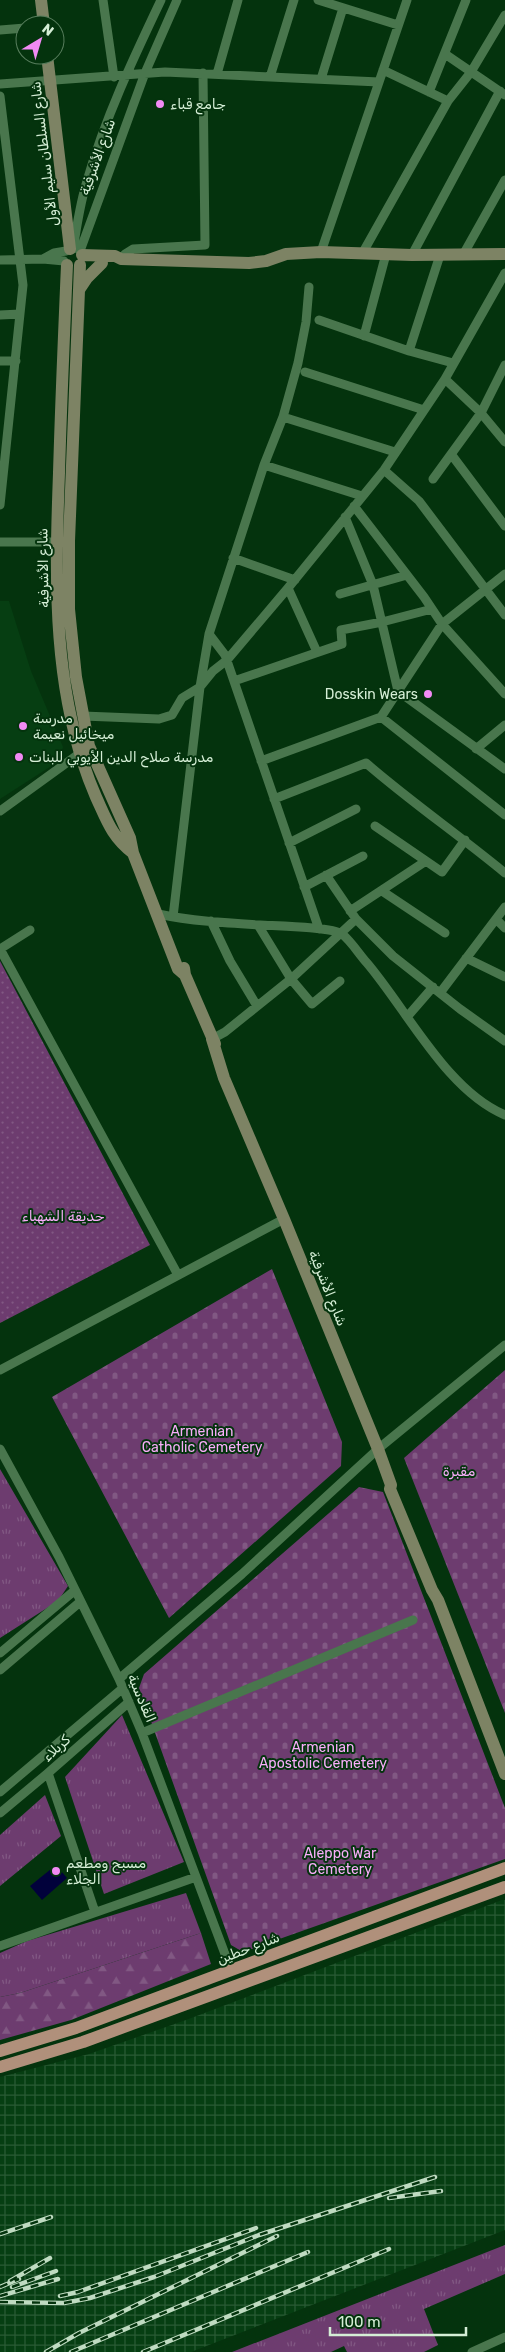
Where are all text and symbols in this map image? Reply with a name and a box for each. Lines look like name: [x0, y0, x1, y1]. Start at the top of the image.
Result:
north arrow: [15, 15, 65, 65]
text: N: [38, 20, 57, 40]
street label: شارع السلطان سليم الأول: [27, 80, 64, 227]
place label: جامع قباء: [170, 96, 226, 115]
marker: جامع قباء: [154, 98, 166, 110]
street label: شارع الأشرفية: [76, 117, 121, 198]
street label: شارع الأشرفية: [34, 528, 55, 608]
place label: Dosskin Wears: [325, 686, 418, 703]
marker: Dosskin Wears: [422, 688, 434, 700]
place label: مدرسة ميخائيل نعيمة: [33, 710, 115, 743]
marker: مدرسة ميخائيل نعيمة: [17, 720, 29, 732]
place label: مدرسة صلاح الدين الأيوبي للبنات: [29, 749, 214, 768]
marker: مدرسة صلاح الدين الأيوبي للبنات: [13, 751, 25, 763]
park label: حديقة الشهباء: [21, 1208, 105, 1225]
street label: شارع الأشرفية: [303, 1248, 350, 1329]
park label: Armenian Catholic Cemetery: [142, 1423, 263, 1456]
park label: مقبرة: [443, 1463, 475, 1480]
street label: القادسية: [124, 1671, 159, 1725]
street label: كربلاء: [39, 1731, 74, 1765]
park label: Armenian Apostolic Cemetery: [259, 1739, 387, 1772]
park label: Aleppo War Cemetery: [304, 1845, 377, 1878]
place label: مسبح ومطعم الجلاء: [66, 1855, 146, 1888]
marker: مسبح ومطعم الجلاء: [50, 1865, 62, 1877]
street label: شارع حطين: [214, 1929, 283, 1970]
scale bar: [330, 2304, 466, 2336]
text: 100 m: [338, 2313, 380, 2331]

